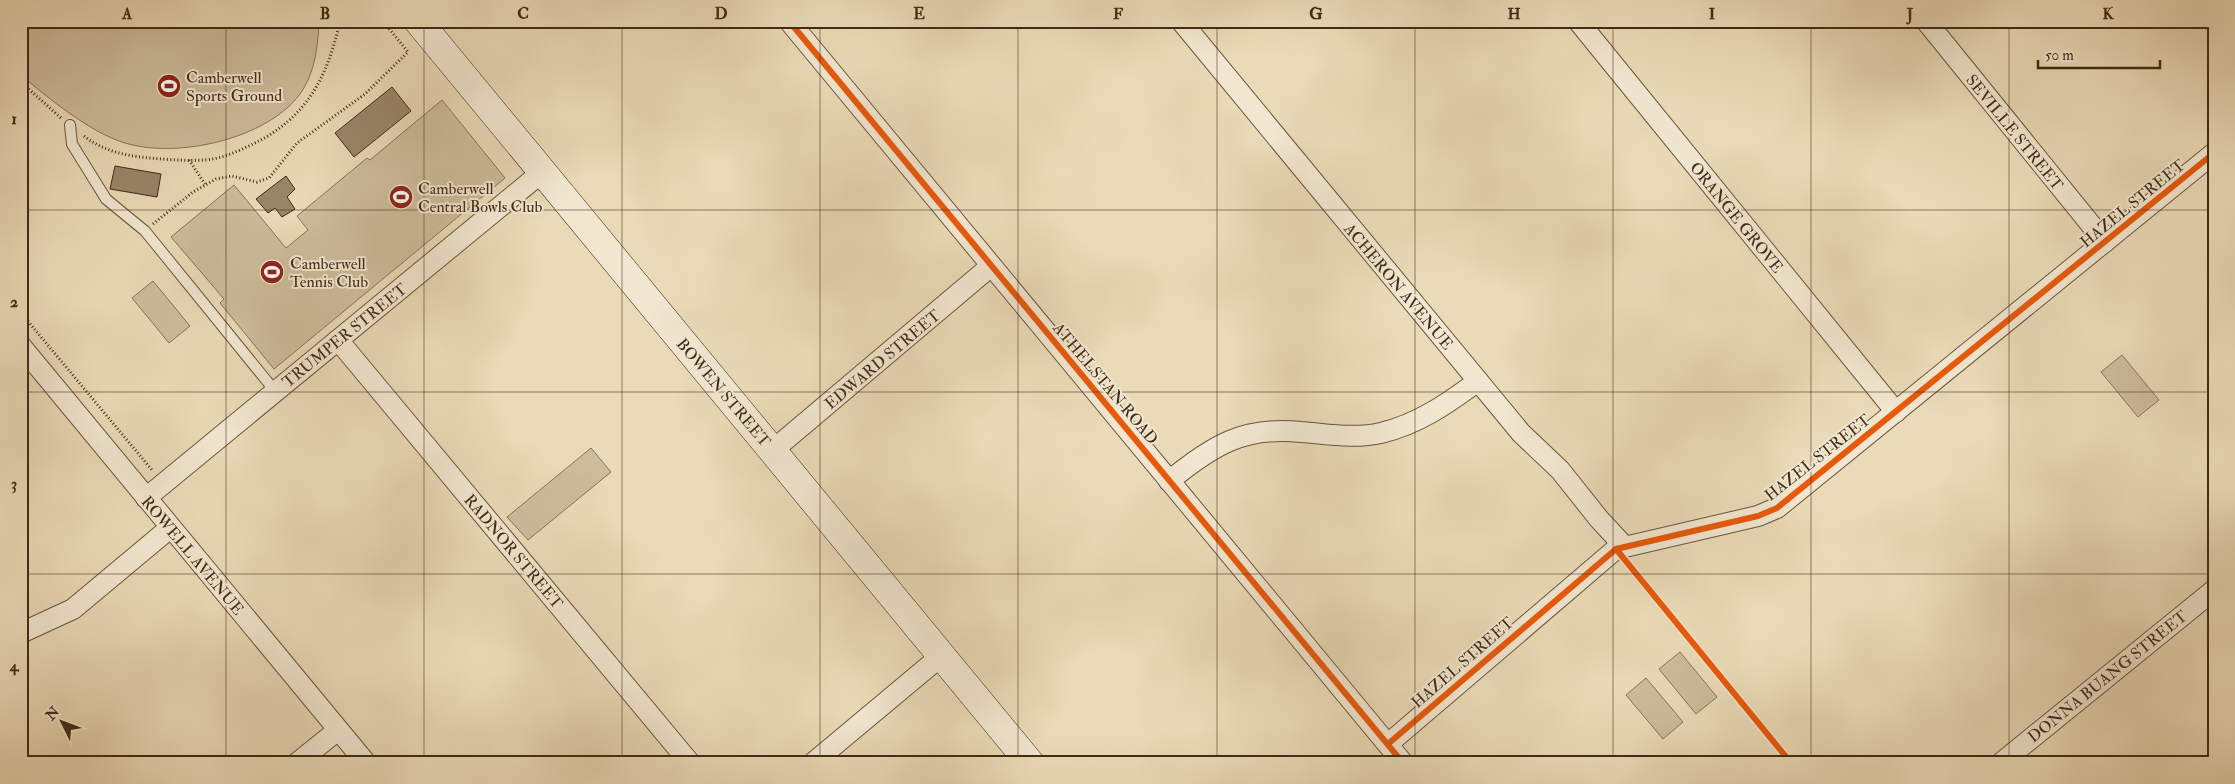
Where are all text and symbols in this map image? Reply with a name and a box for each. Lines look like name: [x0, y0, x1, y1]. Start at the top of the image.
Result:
text: A: [121, 4, 133, 24]
text: B: [320, 4, 330, 24]
text: C: [517, 4, 529, 24]
text: D: [714, 4, 728, 24]
text: E: [913, 4, 925, 24]
text: F: [1113, 4, 1123, 24]
text: G: [1309, 4, 1323, 24]
text: H: [1507, 4, 1521, 24]
text: I: [1709, 4, 1716, 24]
text: J: [1906, 4, 1914, 25]
text: K: [2102, 4, 2114, 24]
scale bar: [2038, 38, 2160, 70]
text: 50 m: [2045, 46, 2074, 65]
place label: Camberwell Sports Ground: [186, 68, 282, 107]
street label: SEVILLE STREET: [1961, 71, 2067, 195]
sports icon: Camberwell Sports Ground: [156, 73, 182, 99]
text: 1: [11, 109, 17, 129]
street label: HAZEL STREET: [2076, 155, 2189, 252]
street label: ORANGE GROVE: [1685, 158, 1787, 277]
place label: Camberwell Central Bowls Club: [418, 179, 543, 217]
sports icon: Camberwell Central Bowls Club: [388, 184, 414, 210]
street label: ACHERON AVENUE: [1339, 218, 1457, 354]
place label: Camberwell Tennis Club: [290, 254, 368, 292]
sports icon: Camberwell Tennis Club: [259, 259, 285, 285]
street label: TRUMPER STREET: [278, 279, 411, 392]
text: 2: [10, 292, 18, 312]
street label: EDWARD STREET: [821, 306, 945, 414]
street label: ATHELSTAN ROAD: [1048, 318, 1162, 449]
street label: BOWEN STREET: [672, 334, 775, 451]
street label: HAZEL STREET: [1761, 410, 1875, 505]
text: 3: [11, 474, 17, 494]
street label: RADNOR STREET: [459, 490, 567, 613]
street label: ROWELL AVENUE: [137, 492, 248, 619]
street label: DONNA BUANG STREET: [2024, 606, 2191, 747]
street label: HAZEL STREET: [1407, 613, 1518, 713]
text: 4: [9, 656, 20, 676]
north arrow: [38, 696, 88, 746]
text: N: [42, 703, 64, 725]

